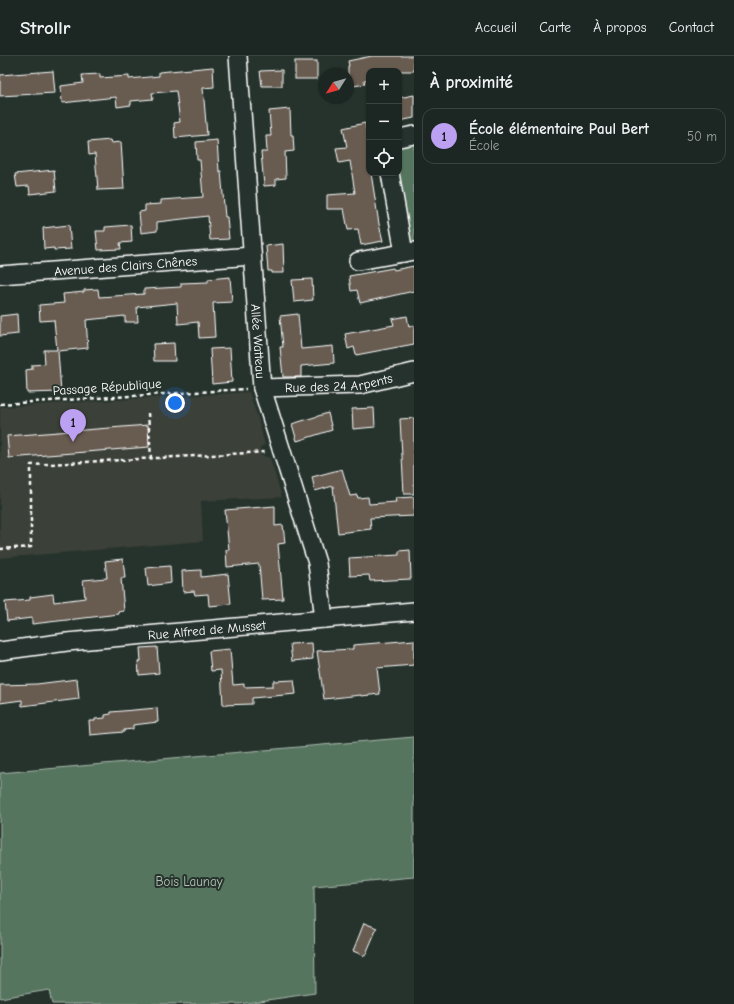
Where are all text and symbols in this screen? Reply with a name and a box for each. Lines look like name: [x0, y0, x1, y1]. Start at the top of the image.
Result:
text: Strollr: [20, 17, 70, 39]
text: Accueil: [475, 19, 517, 36]
text: Carte: [539, 19, 571, 36]
text: À propos: [593, 19, 647, 36]
text: Contact: [669, 19, 714, 36]
north arrow: [318, 68, 354, 104]
map controls: [366, 68, 402, 176]
button: +: [366, 68, 402, 104]
text: À proximité: [430, 73, 513, 92]
button: −: [366, 104, 402, 140]
text: École élémentaire Paul Bert: [469, 120, 649, 138]
text: 1: [441, 129, 447, 144]
text: 50 m: [687, 129, 717, 144]
text: École: [469, 138, 499, 153]
button: locate: [366, 140, 402, 176]
street label: Avenue des Clairs Chênes: [54, 253, 198, 278]
street label: Allée Watteau: [248, 303, 269, 379]
street label: Rue des 24 Arpents: [285, 370, 394, 395]
street label: Passage République: [52, 376, 162, 398]
your location: [165, 393, 185, 413]
pin: 1: [60, 409, 86, 442]
street label: Rue Alfred de Musset: [147, 617, 268, 642]
park label: Bois Launay: [156, 874, 223, 889]

